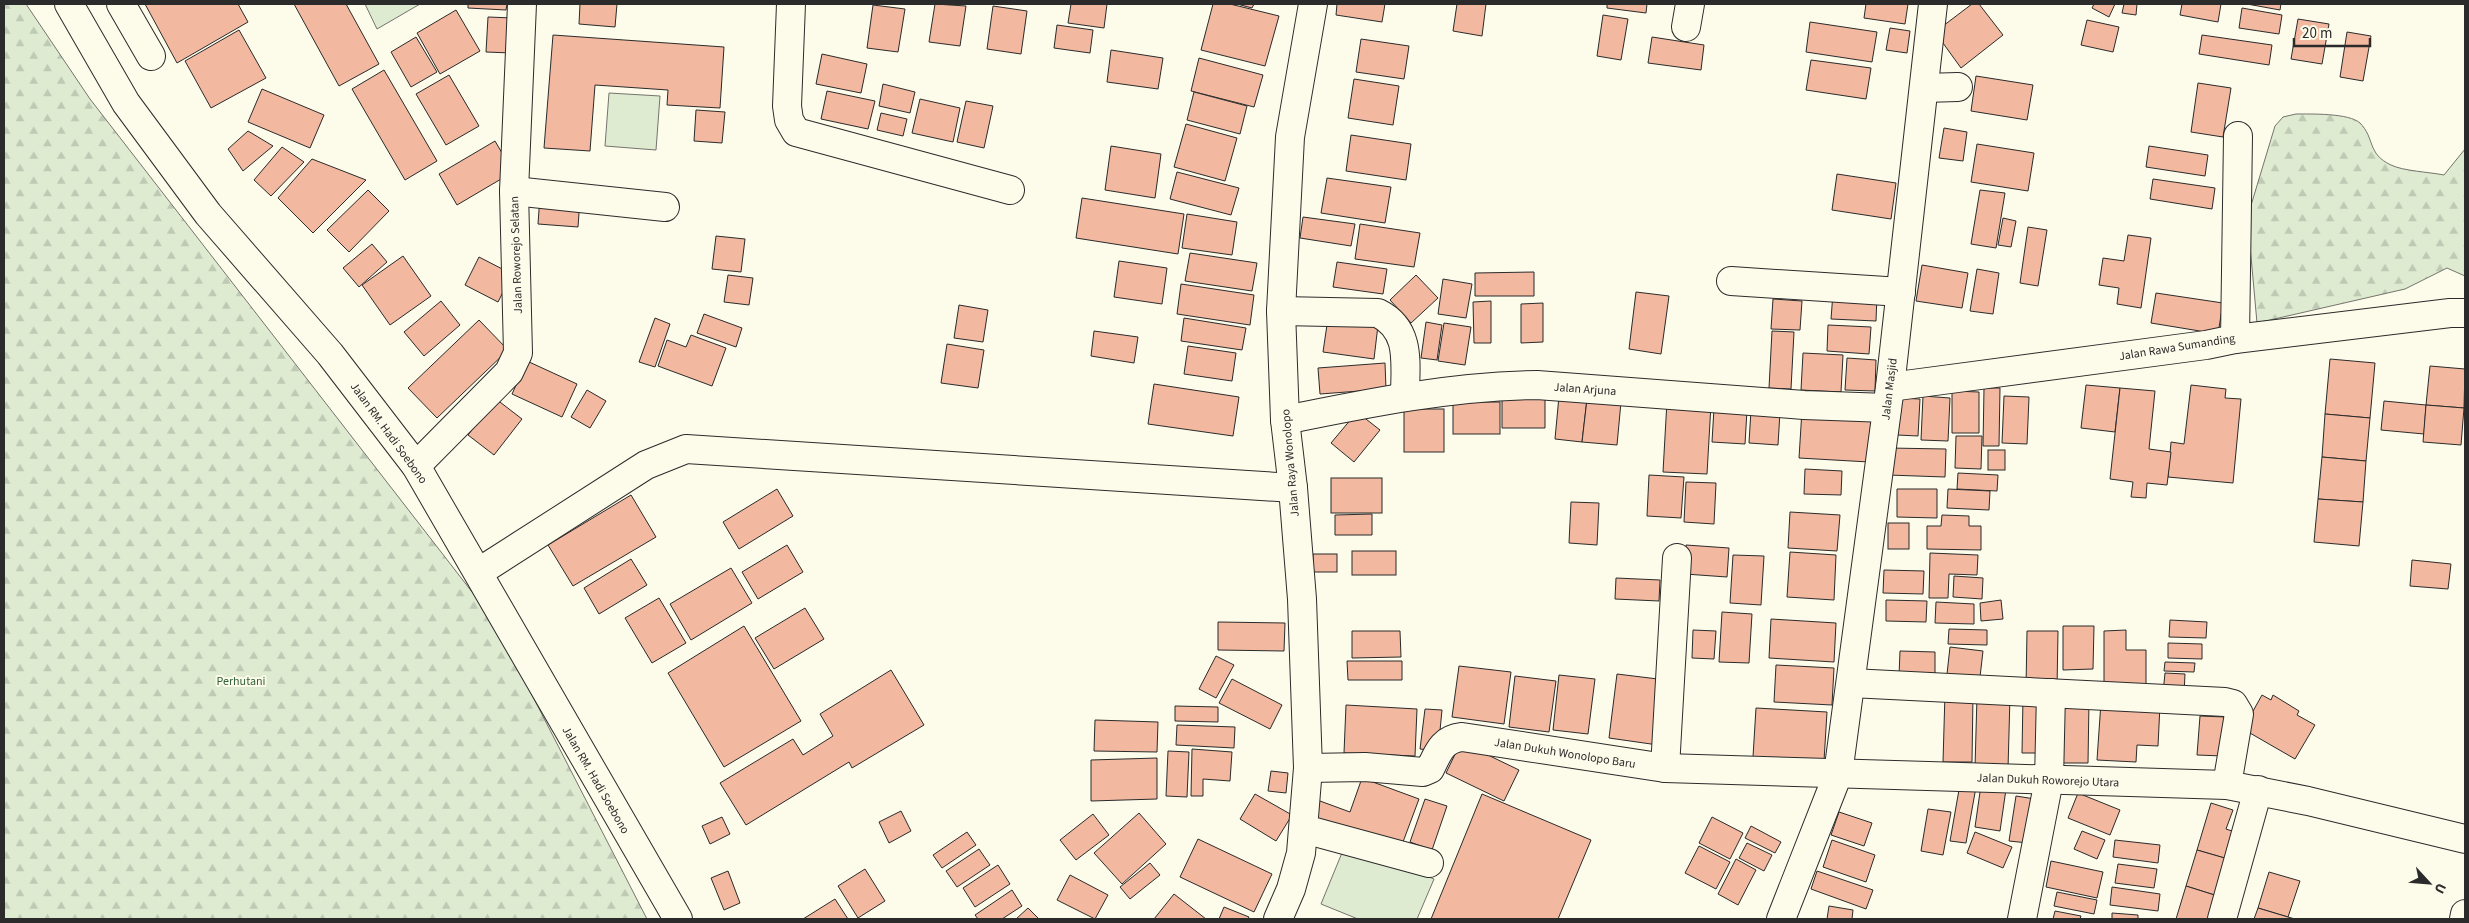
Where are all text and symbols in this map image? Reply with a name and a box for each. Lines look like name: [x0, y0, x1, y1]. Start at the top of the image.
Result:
scale bar: [2294, 15, 2370, 47]
text: 20 m: [2302, 23, 2332, 44]
street label: Jalan Roworejo Selatan: [506, 196, 527, 314]
street label: Jalan Rawa Sumanding: [2118, 330, 2236, 365]
street label: Jalan Masjid: [1877, 357, 1902, 421]
street label: Jalan RM. Hadi Soebono: [346, 379, 431, 488]
street label: Jalan Arjuna: [1553, 379, 1617, 400]
street label: Jalan Raya Wonolopo: [1277, 408, 1304, 518]
park label: Perhutani: [216, 673, 266, 690]
street label: Jalan RM. Hadi Soebono: [558, 723, 633, 837]
street label: Jalan Dukuh Wonolopo Baru: [1493, 734, 1637, 773]
street label: Jalan Dukuh Roworejo Utara: [1976, 770, 2120, 791]
north arrow: [2404, 858, 2454, 908]
text: U: [2429, 880, 2451, 897]

